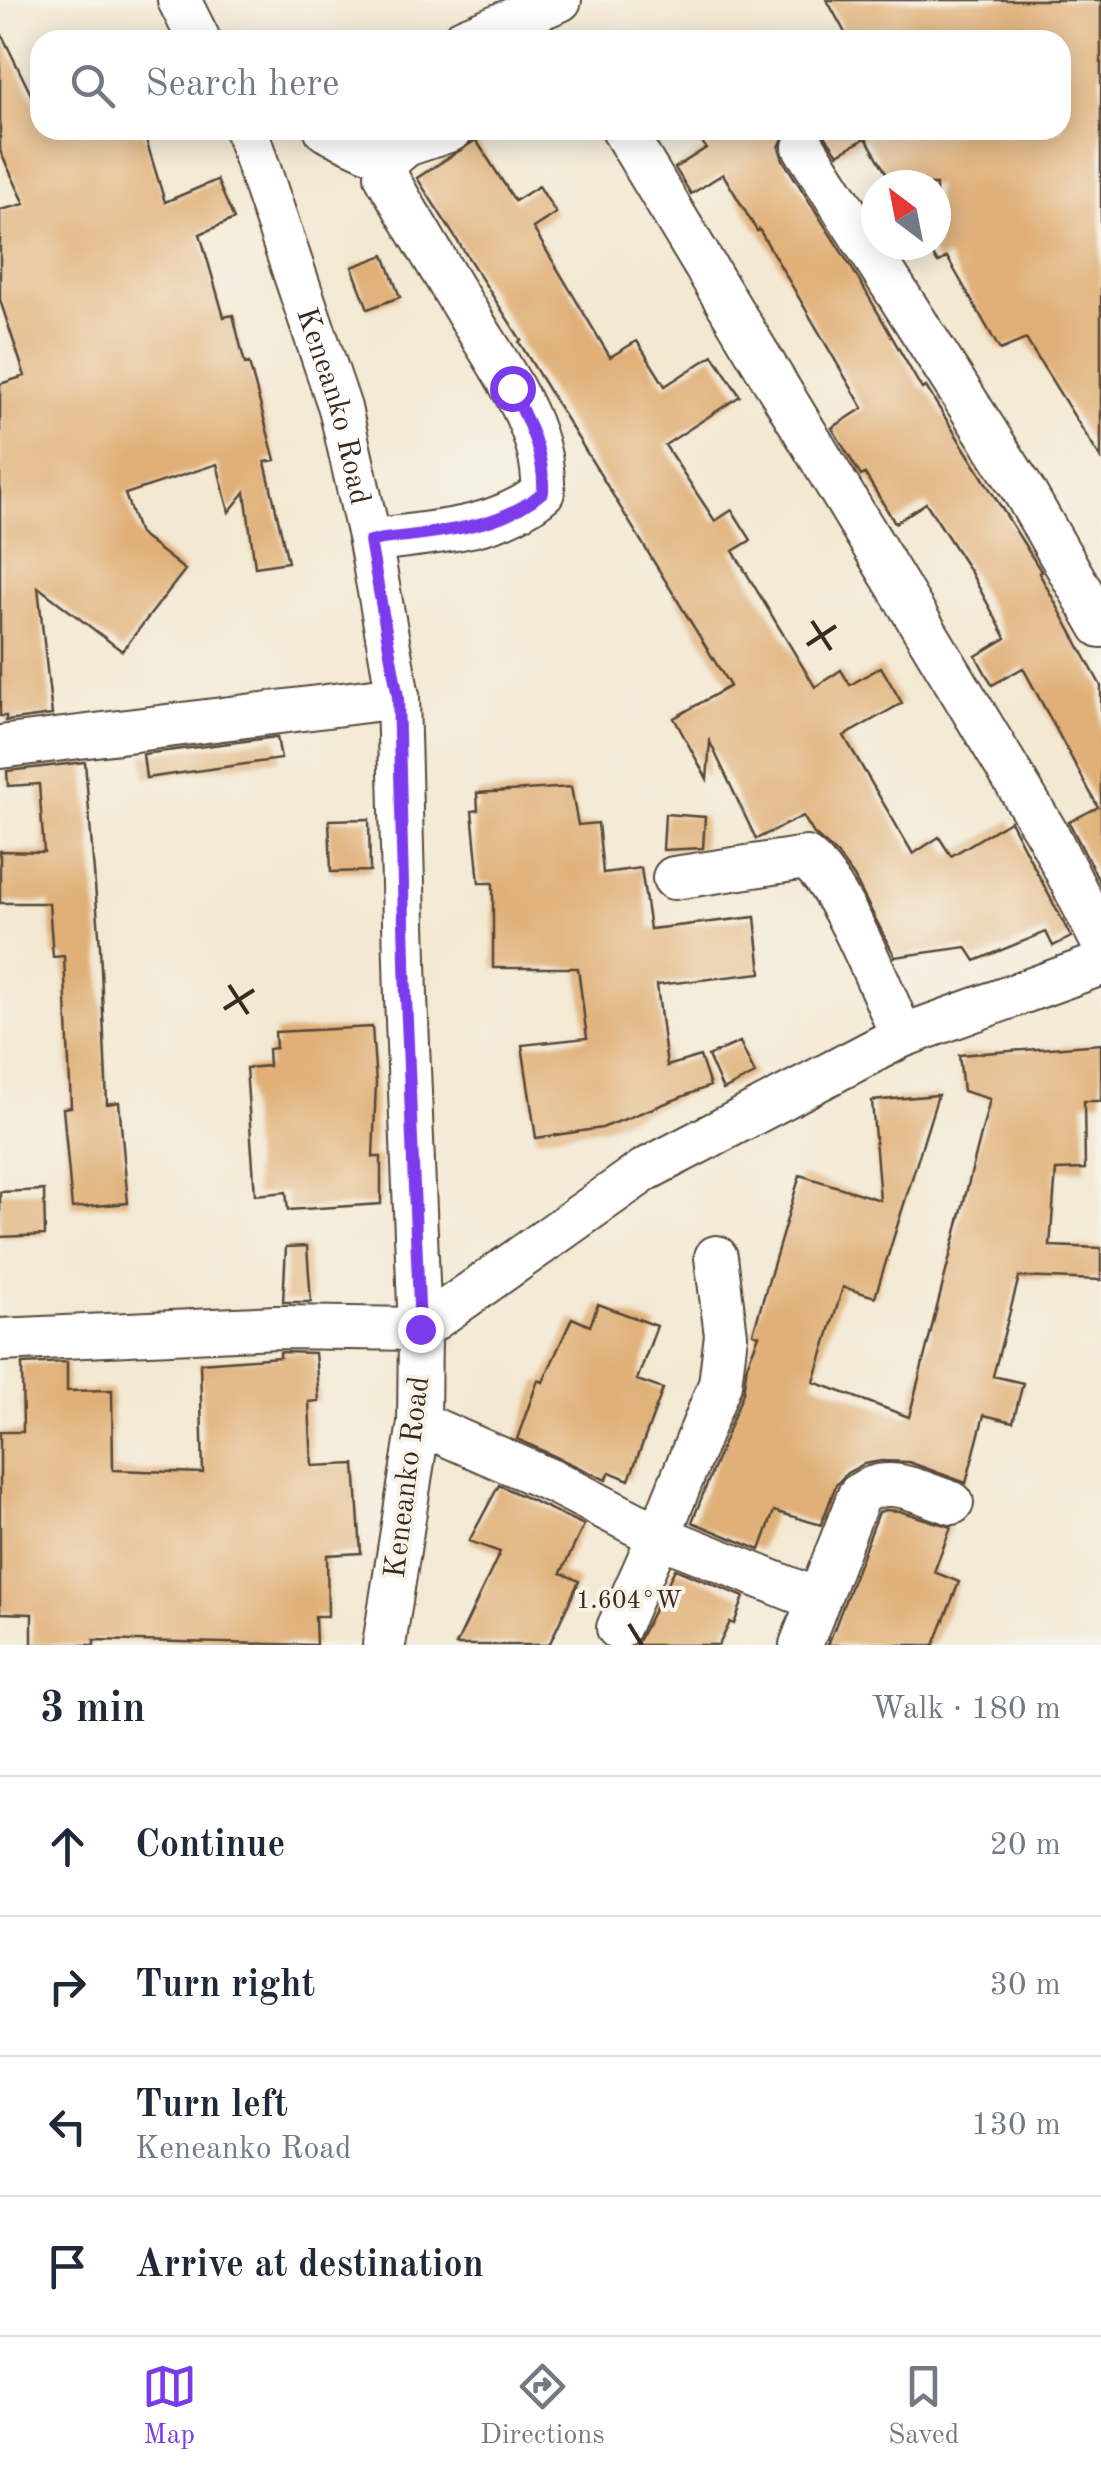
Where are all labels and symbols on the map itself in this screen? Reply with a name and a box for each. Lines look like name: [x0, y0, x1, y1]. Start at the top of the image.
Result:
north arrow: [861, 170, 951, 260]
street label: Keneanko Road: [290, 304, 374, 508]
route start: [490, 366, 536, 412]
route end: [398, 1307, 444, 1353]
street label: Keneanko Road: [381, 1375, 435, 1580]
text: 1.604°W: [576, 1589, 682, 1614]

